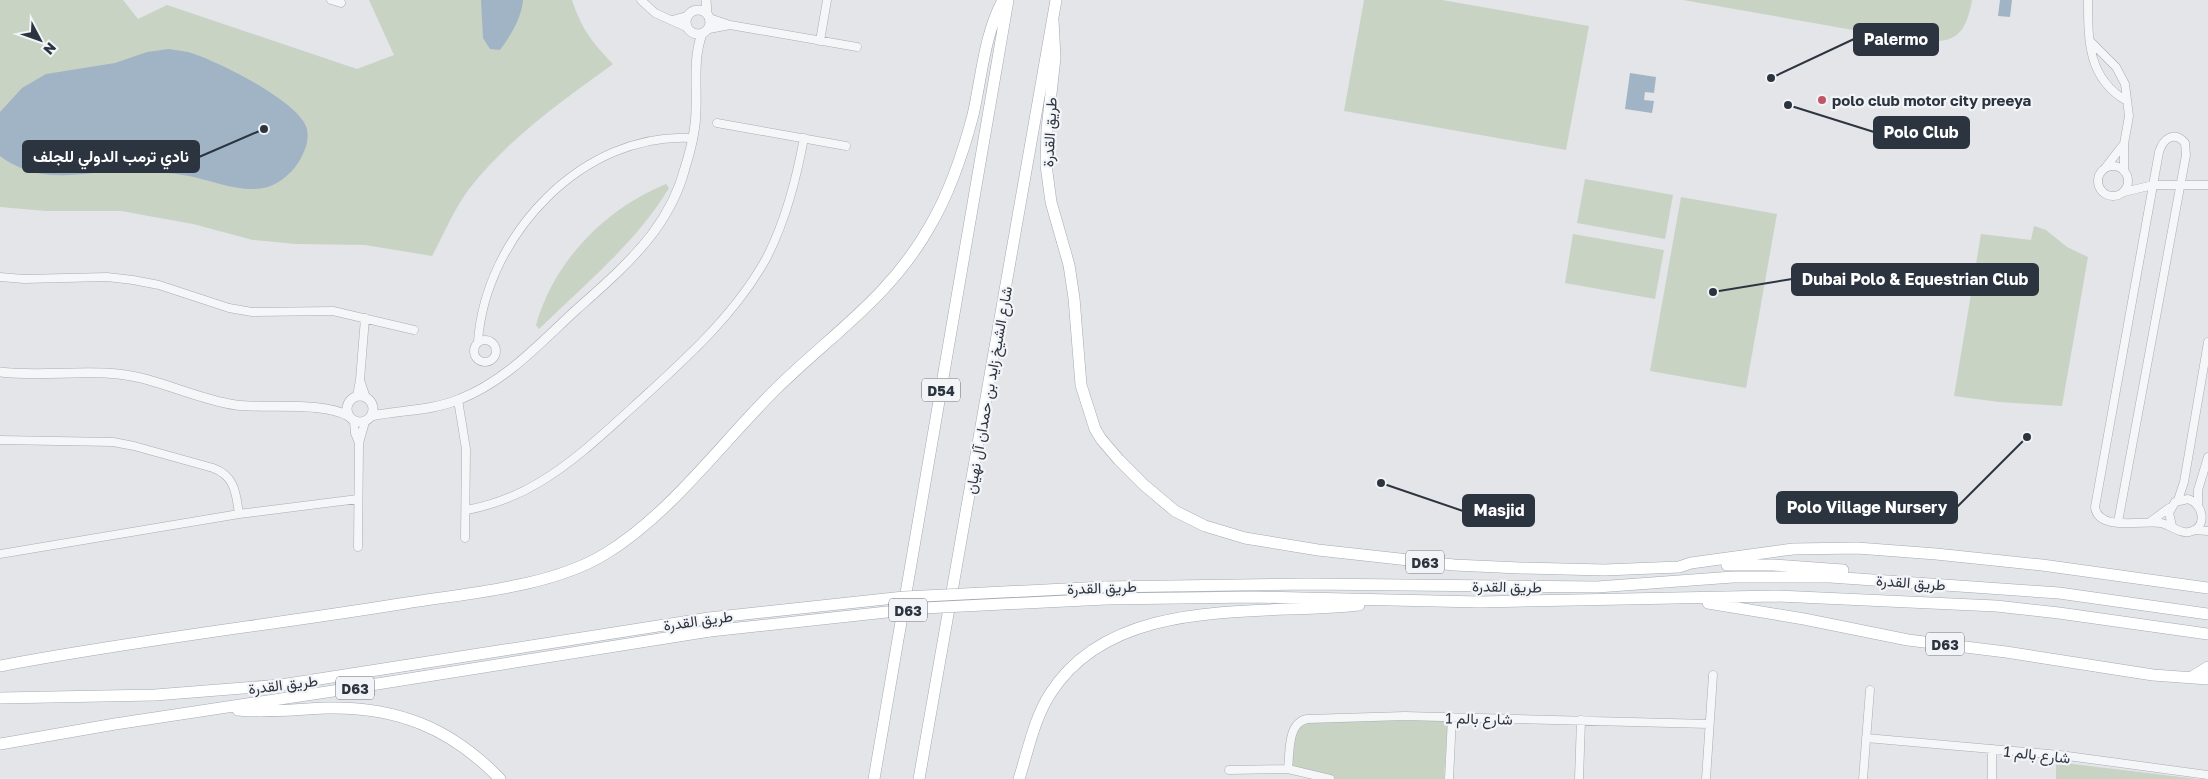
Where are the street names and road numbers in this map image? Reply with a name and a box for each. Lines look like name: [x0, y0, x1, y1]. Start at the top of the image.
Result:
street label: طريق القدرة: [1038, 96, 1062, 167]
street label: شارع الشيخ زايد بن حمدان آل نهيان: [961, 284, 1018, 496]
road number: D54: [922, 378, 960, 402]
road number: D63: [1406, 550, 1444, 574]
street label: طريق القدرة: [1875, 571, 1947, 595]
street label: طريق القدرة: [1472, 576, 1542, 598]
street label: طريق القدرة: [1067, 577, 1137, 599]
road number: D63: [889, 598, 927, 622]
street label: طريق القدرة: [662, 606, 734, 636]
road number: D63: [1926, 633, 1964, 656]
street label: طريق القدرة: [247, 671, 319, 699]
road number: D63: [336, 676, 374, 700]
street label: شارع بالم 1: [1445, 708, 1513, 731]
street label: شارع بالم 1: [2002, 742, 2071, 769]

